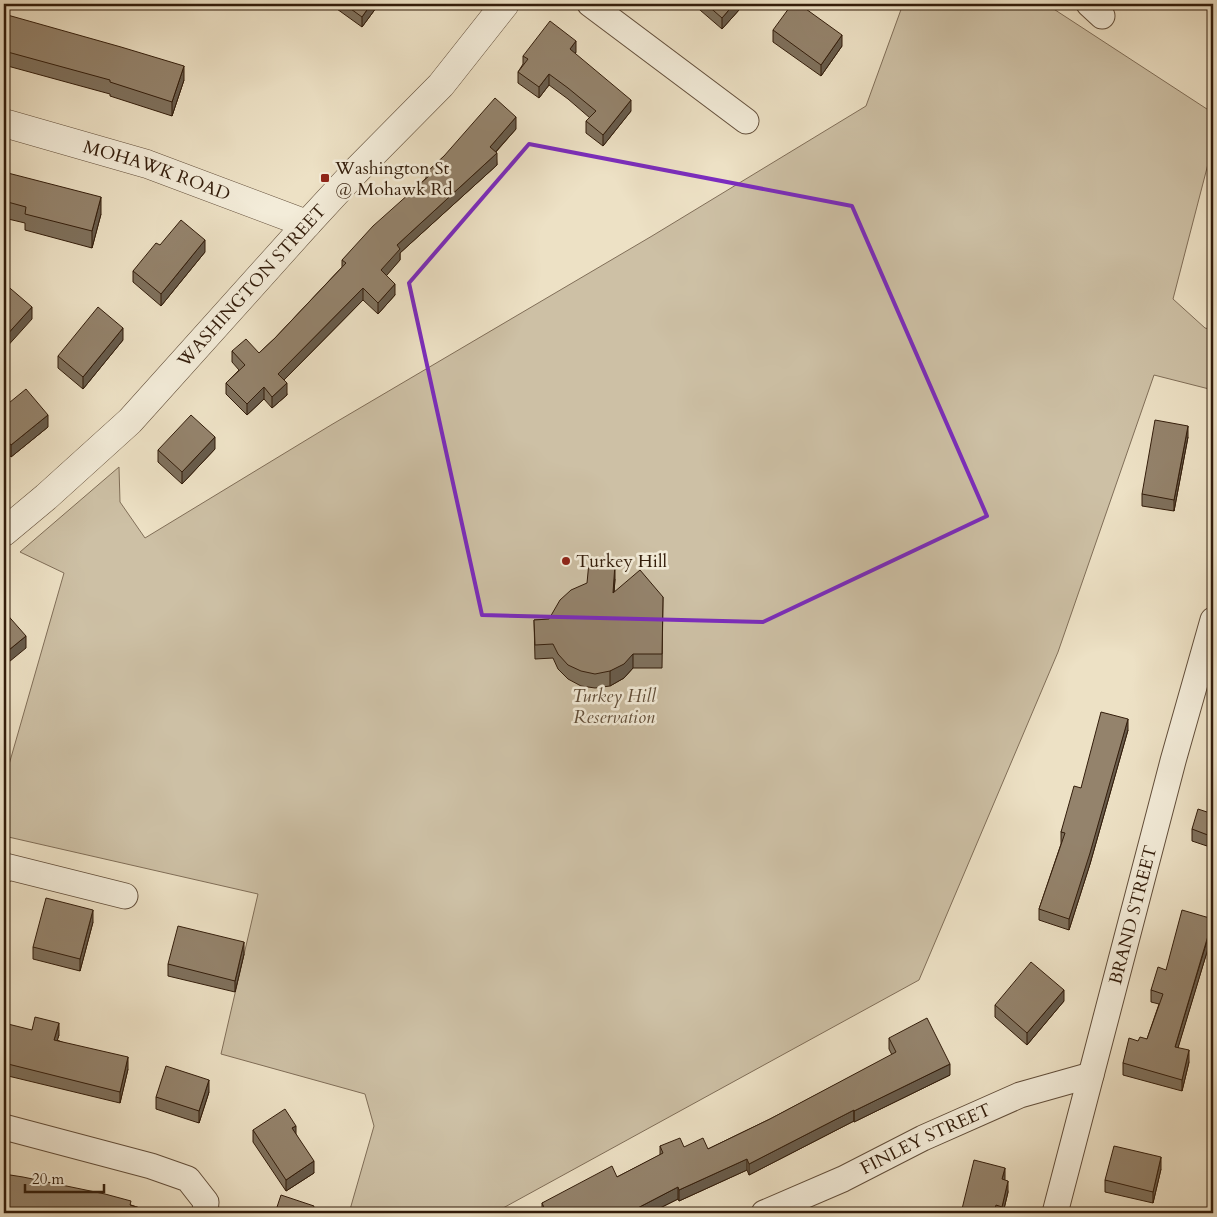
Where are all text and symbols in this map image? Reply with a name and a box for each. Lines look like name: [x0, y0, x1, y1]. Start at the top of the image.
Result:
street label: MOHAWK ROAD: [80, 134, 234, 207]
place label: Washington St @ Mohawk Rd: [334, 156, 453, 202]
marker: Washington St @ Mohawk Rd: [319, 172, 331, 184]
street label: WASHINGTON STREET: [171, 199, 332, 373]
place label: Turkey Hill: [576, 549, 667, 574]
marker: Turkey Hill: [560, 555, 572, 567]
park label: Turkey Hill Reservation: [572, 684, 657, 730]
street label: BRAND STREET: [1103, 843, 1163, 987]
street label: FINLEY STREET: [856, 1097, 995, 1181]
scale bar: [25, 1162, 104, 1194]
text: 20 m: [32, 1169, 64, 1189]

